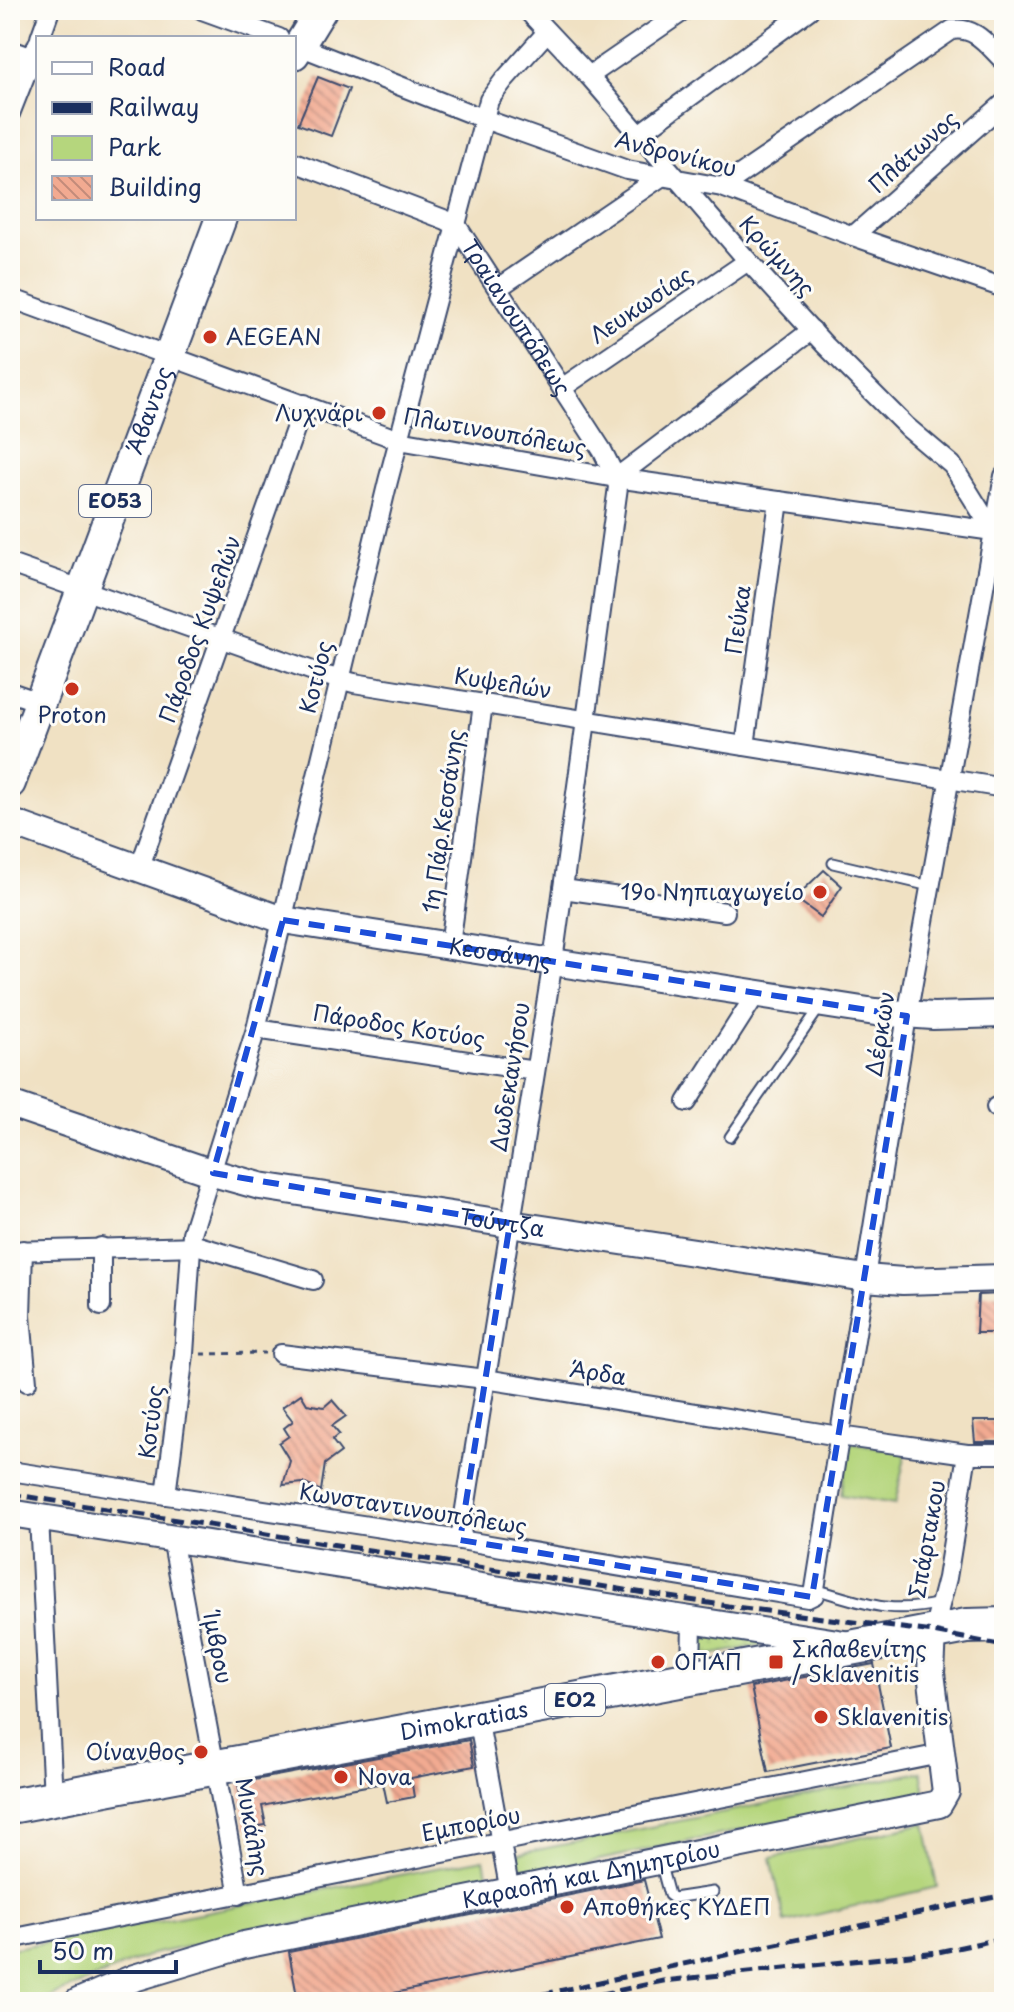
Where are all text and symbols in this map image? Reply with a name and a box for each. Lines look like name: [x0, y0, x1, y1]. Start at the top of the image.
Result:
legend: [36, 36, 296, 220]
text: Road: [108, 48, 166, 84]
text: Railway: [108, 88, 199, 124]
street label: Πλάτωνος: [860, 102, 964, 200]
street label: Ανδρονίκου: [612, 122, 741, 184]
text: Park: [108, 128, 162, 164]
text: Building: [108, 168, 202, 204]
street label: Κρώμνης: [733, 207, 824, 303]
street label: Τραϊανουπόλεως: [455, 232, 580, 401]
street label: Λευκωσίας: [582, 257, 698, 350]
place label: AEGEAN: [226, 319, 321, 352]
marker: AEGEAN: [201, 328, 219, 346]
street label: Άβαντος: [116, 361, 179, 458]
place label: Λυχνάρι: [275, 395, 363, 428]
street label: Πλωτινουπόλεως: [401, 398, 589, 463]
marker: Λυχνάρι: [370, 404, 388, 422]
road number: ΕΟ53: [79, 485, 151, 517]
street label: Πάροδος Κυψελών: [149, 530, 248, 727]
street label: Πεύκα: [715, 583, 758, 657]
street label: Κοτύος: [290, 637, 339, 716]
street label: Κυψελών: [452, 658, 554, 705]
marker: Proton: [63, 680, 81, 698]
place label: Proton: [37, 697, 107, 730]
street label: 1η Πάρ.Κεσσάνης: [412, 727, 471, 915]
place label: 19ο Νηπιαγωγείο: [621, 874, 804, 907]
marker: 19ο Νηπιαγωγείο: [811, 883, 829, 901]
street label: Κεσσάνης: [447, 928, 554, 977]
street label: Δέρκων: [855, 989, 902, 1079]
street label: Πάροδος Κοτύος: [311, 995, 487, 1054]
street label: Δωδεκανήσου: [480, 1000, 537, 1154]
street label: Τούντζα: [457, 1199, 547, 1244]
street label: Άρδα: [568, 1351, 629, 1392]
street label: Κοτύος: [129, 1383, 170, 1460]
street label: Κωνσταντινουπόλεως: [297, 1473, 529, 1542]
street label: Σπάρτακου: [899, 1477, 952, 1600]
street label: Ίμβρου: [196, 1606, 243, 1686]
place label: Σκλαβενίτης / Sklavenitis: [792, 1631, 927, 1689]
place label: ΟΠΑΠ: [674, 1644, 742, 1677]
marker: ΟΠΑΠ: [649, 1653, 667, 1671]
marker: Σκλαβενίτης / Sklavenitis: [767, 1653, 785, 1671]
road number: ΕΟ2: [545, 1684, 605, 1716]
street label: Dimokratias: [397, 1691, 531, 1747]
place label: Sklavenitis: [837, 1699, 948, 1732]
marker: Sklavenitis: [812, 1708, 830, 1726]
place label: Οίνανθος: [85, 1734, 185, 1767]
marker: Οίνανθος: [192, 1743, 210, 1761]
place label: Nova: [357, 1759, 412, 1792]
marker: Nova: [332, 1768, 350, 1786]
street label: Μυκάλης: [229, 1775, 278, 1879]
street label: Εμπορίου: [418, 1797, 523, 1848]
street label: Καραολή και Δημητρίου: [459, 1831, 723, 1915]
place label: Αποθήκες ΚΥΔΕΠ: [583, 1889, 770, 1922]
marker: Αποθήκες ΚΥΔΕΠ: [558, 1898, 576, 1916]
scale bar: [40, 1924, 176, 1974]
text: 50 m: [52, 1932, 114, 1968]

